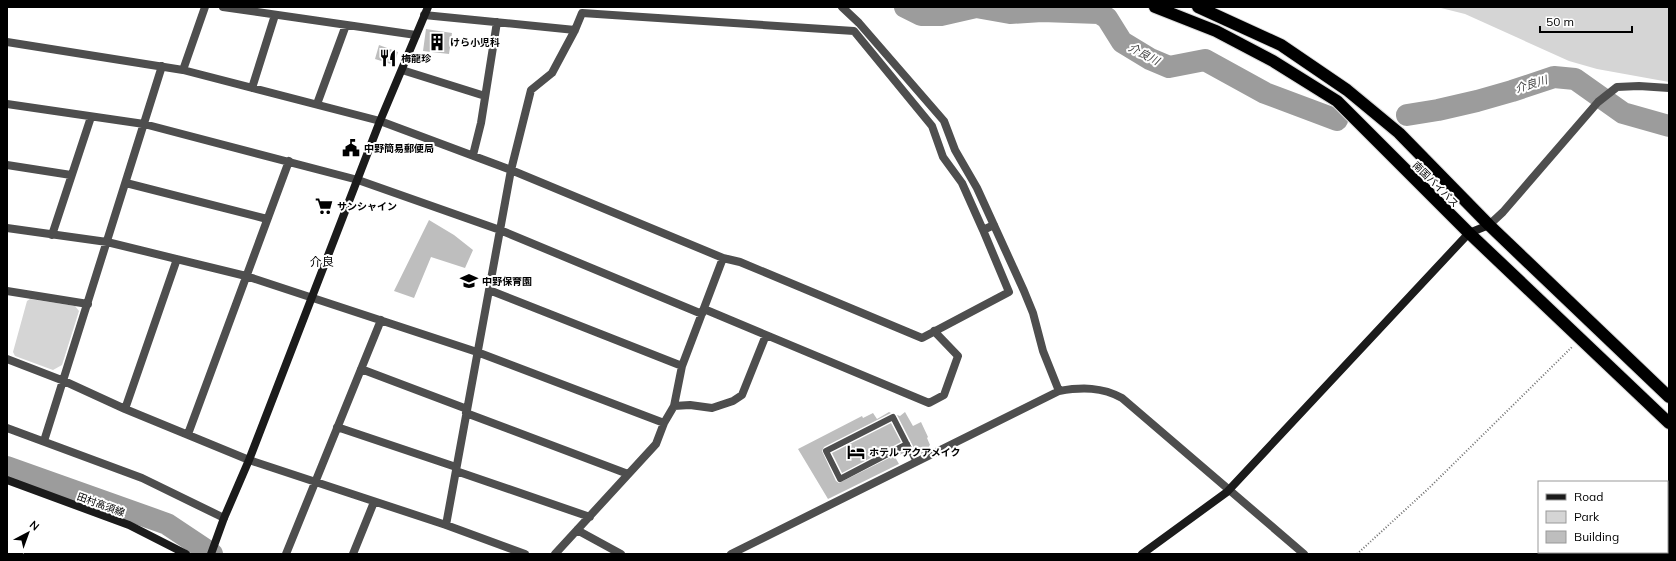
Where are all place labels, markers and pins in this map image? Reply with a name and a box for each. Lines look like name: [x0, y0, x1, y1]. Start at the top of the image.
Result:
building icon: けら小児科: [427, 32, 447, 52]
place label: けら小児科: [450, 36, 500, 49]
restaurant icon: 梅龍珍: [378, 48, 398, 68]
place label: 梅龍珍: [401, 52, 432, 65]
public building icon: 中野簡易郵便局: [341, 138, 361, 158]
place label: 中野簡易郵便局: [364, 142, 434, 155]
supermarket icon: サンシャイン: [314, 196, 334, 216]
place label: サンシャイン: [337, 200, 397, 213]
school or university icon: 中野保育園: [459, 271, 479, 291]
place label: 中野保育園: [482, 275, 532, 288]
hotel icon: ホテル アクアメイク: [846, 442, 866, 462]
place label: ホテル アクアメイク: [869, 446, 961, 459]

